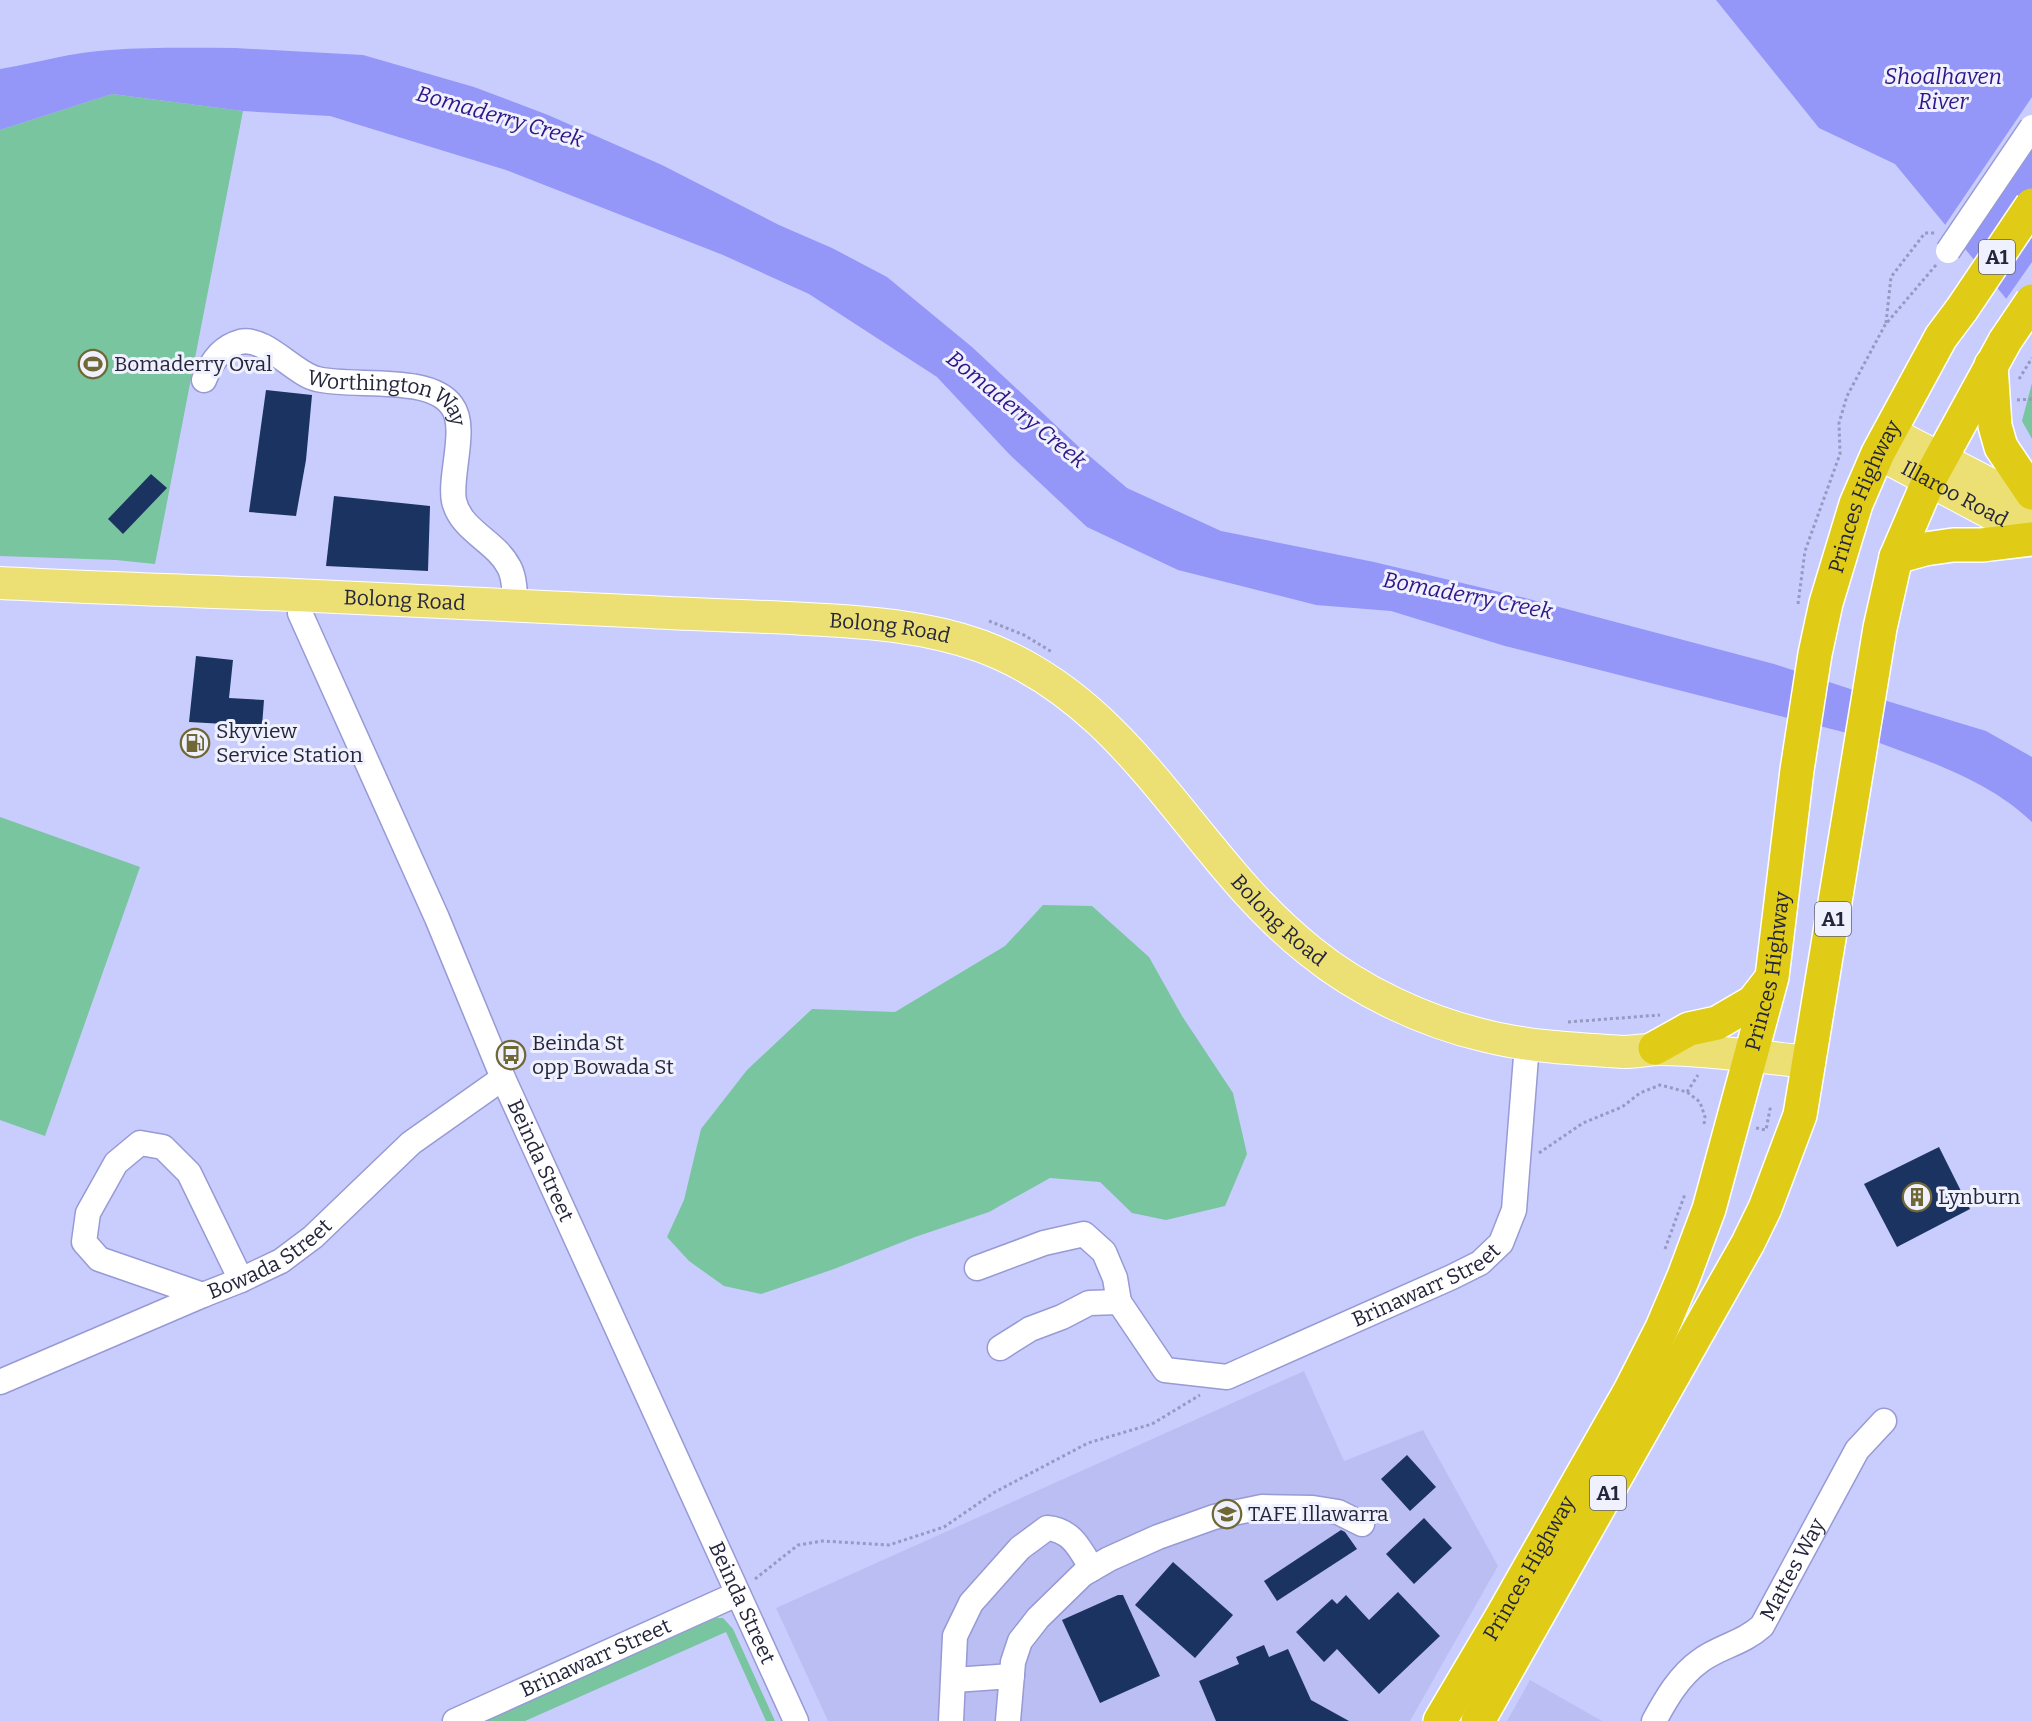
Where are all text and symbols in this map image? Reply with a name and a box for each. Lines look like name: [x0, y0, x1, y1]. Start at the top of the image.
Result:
water label: Shoalhaven River: [1884, 63, 2002, 115]
water label: Bomaderry Creek: [413, 80, 587, 153]
road number: A1: [1979, 240, 2015, 274]
water label: Bomaderry Creek: [941, 345, 1093, 475]
sports icon: Bomaderry Oval: [77, 348, 109, 380]
place label: Bomaderry Oval: [114, 351, 272, 377]
street label: Worthington Way: [305, 364, 472, 429]
street label: Princes Highway: [1823, 415, 1907, 576]
street label: Illaroo Road: [1897, 455, 2013, 533]
water label: Bomaderry Creek: [1381, 566, 1556, 625]
street label: Bolong Road: [343, 584, 466, 616]
street label: Bolong Road: [828, 607, 953, 649]
place label: Skyview Service Station: [216, 718, 363, 768]
fuel station icon: Skyview Service Station: [179, 727, 211, 759]
street label: Bolong Road: [1225, 869, 1331, 972]
street label: Princes Highway: [1740, 889, 1795, 1054]
road number: A1: [1815, 902, 1851, 936]
place label: Beinda St opp Bowada St: [532, 1030, 674, 1080]
bus stop icon: Beinda St opp Bowada St: [495, 1039, 527, 1071]
street label: Beinda Street: [501, 1095, 580, 1226]
building icon: Lynburn: [1901, 1181, 1933, 1213]
place label: Lynburn: [1938, 1184, 2020, 1210]
street label: Bowada Street: [204, 1213, 337, 1305]
street label: Brinawarr Street: [1348, 1237, 1506, 1333]
road number: A1: [1590, 1476, 1626, 1510]
street label: Princes Highway: [1478, 1490, 1581, 1645]
school or university icon: TAFE Illawarra: [1211, 1498, 1243, 1530]
place label: TAFE Illawarra: [1248, 1501, 1389, 1527]
street label: Mattes Way: [1754, 1513, 1831, 1625]
street label: Beinda Street: [703, 1537, 781, 1668]
street label: Brinawarr Street: [516, 1612, 675, 1703]

